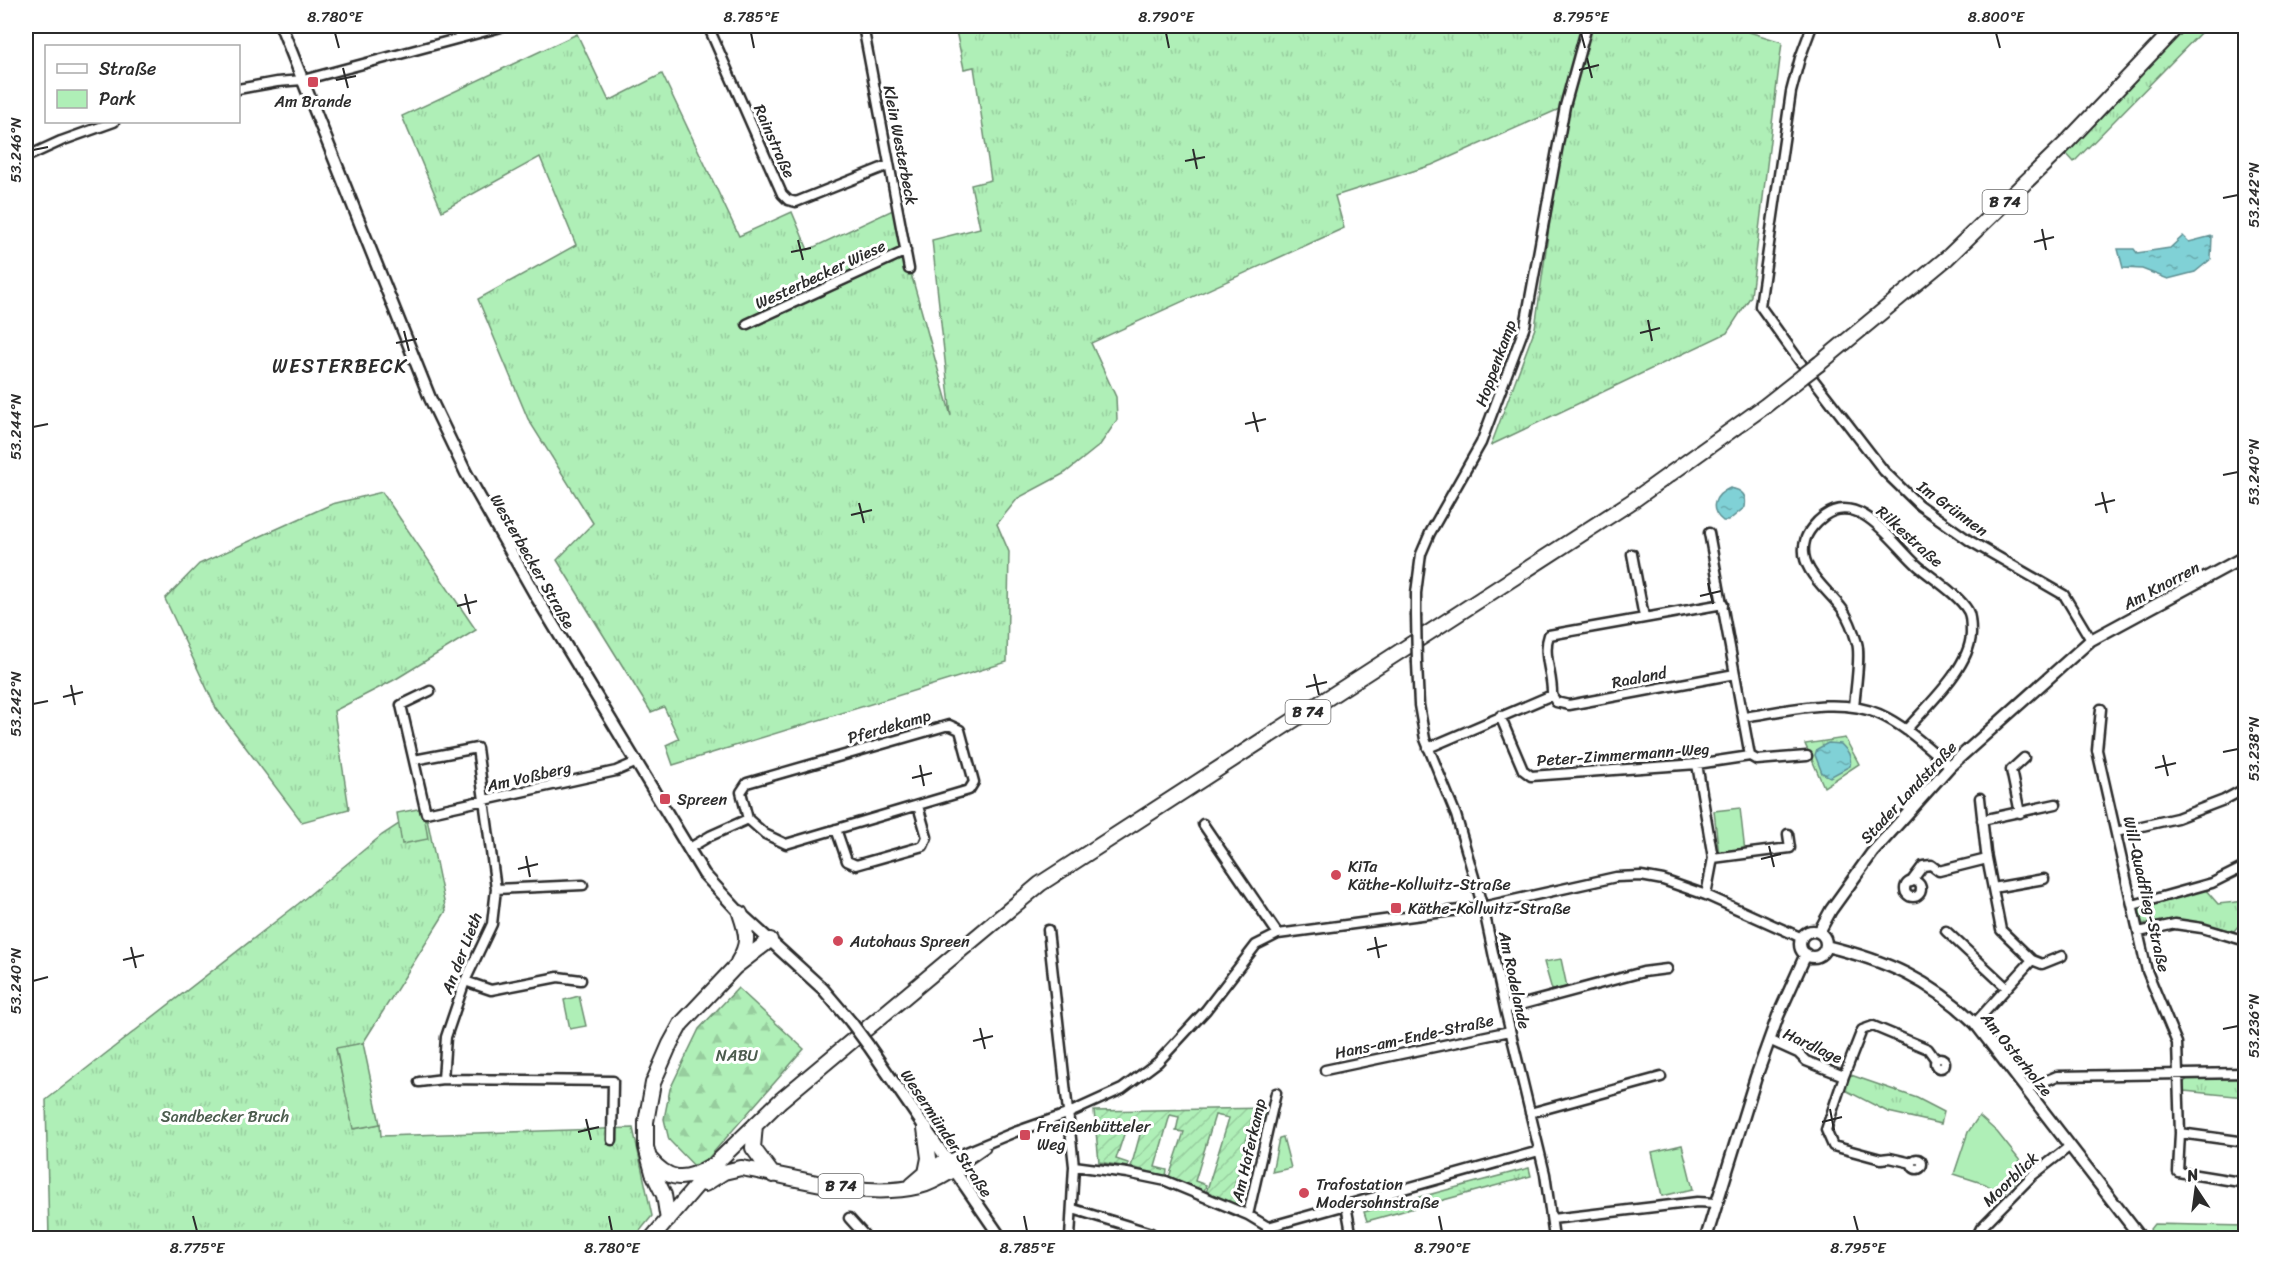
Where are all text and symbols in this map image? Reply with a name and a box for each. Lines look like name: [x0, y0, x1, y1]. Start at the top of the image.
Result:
text: 8.780°E: [307, 4, 364, 30]
text: 8.785°E: [723, 4, 780, 30]
text: 8.790°E: [1138, 4, 1195, 30]
text: 8.795°E: [1553, 4, 1610, 30]
text: 8.800°E: [1968, 4, 2026, 30]
legend: [45, 45, 240, 123]
text: Straße: [99, 53, 156, 85]
marker: Am Brande: [306, 75, 320, 89]
text: Park: [99, 83, 136, 115]
street label: Klein Westerbeck: [875, 83, 926, 208]
place label: Am Brande: [274, 87, 351, 116]
street label: Rainstraße: [745, 99, 804, 183]
text: 53.246°N: [3, 117, 29, 183]
text: 53.242°N: [2241, 162, 2267, 228]
road number: B 74: [1982, 190, 2028, 214]
street label: Westerbecker Wiese: [750, 231, 891, 318]
street label: Hoppenkamp: [1466, 315, 1525, 411]
district label: WESTERBECK: [272, 349, 408, 384]
text: 53.244°N: [3, 393, 29, 460]
text: 53.240°N: [2241, 438, 2267, 505]
street label: Im Grünnen: [1910, 472, 1995, 544]
street label: Westerbecker Straße: [482, 488, 583, 635]
street label: Rilkestraße: [1869, 498, 1950, 575]
street label: Am Knorren: [2117, 553, 2205, 618]
street label: Raaland: [1609, 658, 1671, 697]
text: 53.242°N: [3, 671, 29, 737]
road number: B 74: [1286, 700, 1330, 724]
street label: Pferdekamp: [844, 701, 935, 752]
text: 53.238°N: [2241, 716, 2267, 781]
street label: Peter-Zimmermann-Weg: [1536, 734, 1710, 775]
street label: Stader Landstraße: [1853, 734, 1964, 851]
street label: Am Voßberg: [483, 753, 574, 800]
place label: Spreen: [677, 785, 728, 814]
marker: Spreen: [658, 792, 672, 806]
street label: Will-Quadflieg-Straße: [2114, 813, 2179, 975]
place label: KiTa Käthe-Kollwitz-Straße: [1348, 852, 1511, 899]
marker: KiTa Käthe-Kollwitz-Straße: [1329, 868, 1343, 882]
place label: Käthe-Kollwitz-Straße: [1408, 894, 1571, 923]
marker: Käthe-Kollwitz-Straße: [1389, 901, 1403, 915]
street label: An der Lieth: [432, 908, 490, 999]
place label: Autohaus Spreen: [849, 927, 970, 956]
street label: Am Rodelande: [1490, 928, 1539, 1032]
marker: Autohaus Spreen: [831, 934, 845, 948]
text: 53.240°N: [3, 947, 29, 1014]
text: 53.236°N: [2241, 993, 2267, 1058]
street label: Hans-am-Ende-Straße: [1332, 1005, 1496, 1068]
street label: Am Osterholze: [1973, 1005, 2060, 1103]
street label: Hardlage: [1778, 1019, 1848, 1072]
park label: NABU: [716, 1041, 759, 1070]
street label: Wesermünder Straße: [893, 1063, 1001, 1204]
street label: Am Haferkamp: [1222, 1095, 1275, 1206]
park label: Sandbecker Bruch: [161, 1102, 289, 1131]
place label: Freißenbütteler Weg: [1037, 1112, 1152, 1159]
marker: Freißenbütteler Weg: [1018, 1128, 1032, 1142]
street label: Moorblick: [1975, 1144, 2046, 1214]
north arrow: [2166, 1159, 2226, 1219]
text: N: [2183, 1159, 2202, 1190]
place label: Trafostation Modersohnstraße: [1316, 1170, 1439, 1217]
road number: B 74: [818, 1174, 864, 1198]
marker: Trafostation Modersohnstraße: [1297, 1186, 1311, 1200]
text: 8.775°E: [170, 1235, 226, 1261]
text: 8.780°E: [584, 1235, 641, 1261]
text: 8.785°E: [999, 1235, 1056, 1261]
text: 8.790°E: [1414, 1235, 1471, 1261]
text: 8.795°E: [1830, 1235, 1887, 1261]

